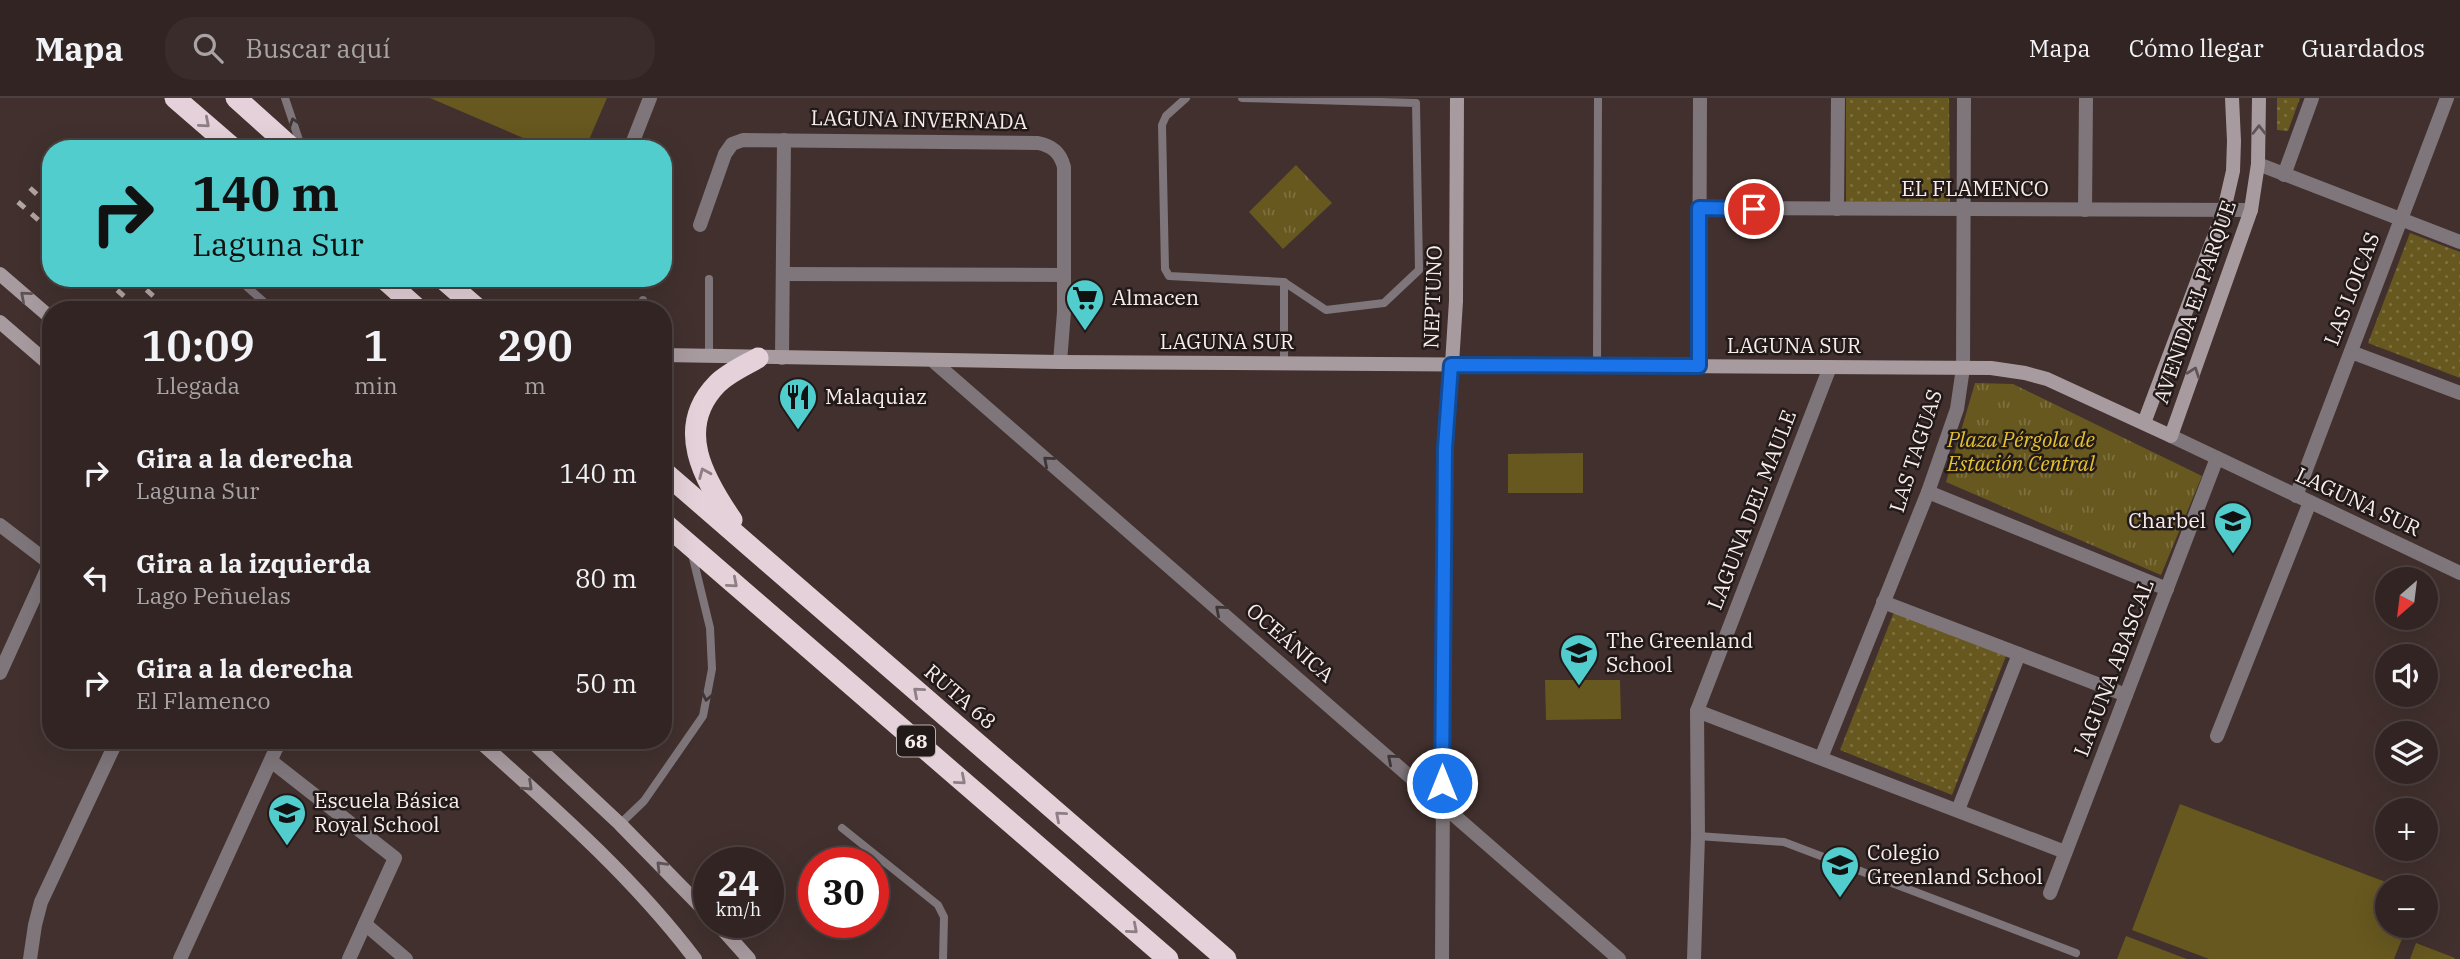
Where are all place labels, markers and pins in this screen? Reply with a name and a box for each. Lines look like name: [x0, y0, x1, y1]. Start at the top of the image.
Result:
pin: [1724, 179, 1784, 239]
supermarket icon: Almacen: [1064, 277, 1106, 332]
place label: Almacen: [1112, 283, 1199, 311]
restaurant icon: Malaquiaz: [777, 376, 819, 431]
place label: Malaquiaz: [825, 382, 927, 410]
school or university icon: Charbel: [2212, 500, 2254, 555]
place label: Charbel: [2128, 506, 2206, 534]
place label: The Greenland School: [1606, 626, 1753, 678]
school or university icon: The Greenland School: [1558, 632, 1600, 687]
place label: Escuela Básica Royal School: [314, 786, 460, 838]
school or university icon: Escuela Básica Royal School: [266, 792, 308, 847]
place label: Colegio Greenland School: [1867, 838, 2043, 890]
school or university icon: Colegio Greenland School: [1819, 844, 1861, 899]

